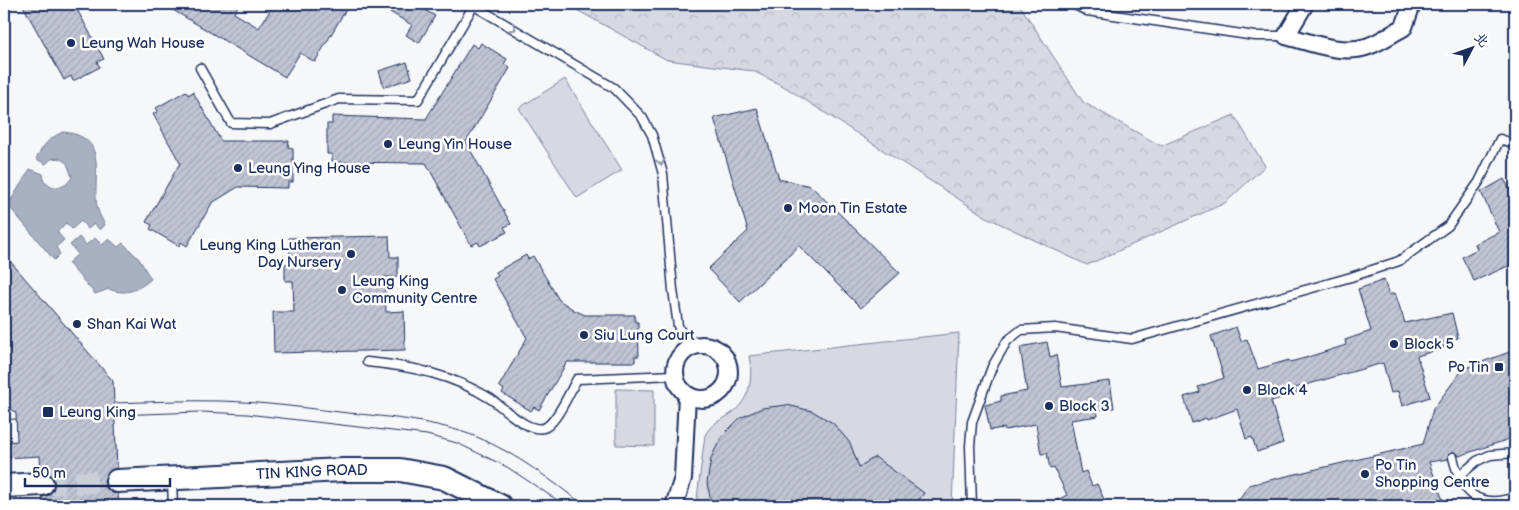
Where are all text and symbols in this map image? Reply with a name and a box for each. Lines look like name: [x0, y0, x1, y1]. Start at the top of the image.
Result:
one-way arrow: [507, 22, 516, 32]
north arrow: [1446, 22, 1496, 72]
text: 北: [1470, 29, 1492, 51]
place label: Leung Wah House: [81, 34, 205, 53]
marker: Leung Wah House: [65, 37, 77, 49]
place label: Leung Yin House: [398, 135, 512, 154]
marker: Leung Yin House: [382, 138, 394, 150]
one-way arrow: [655, 158, 666, 166]
place label: Leung Ying House: [248, 159, 371, 178]
marker: Leung Ying House: [232, 162, 244, 174]
place label: Moon Tin Estate: [798, 199, 908, 218]
marker: Moon Tin Estate: [782, 202, 794, 214]
place label: Leung King Lutheran Day Nursery: [199, 236, 341, 272]
marker: Leung King Lutheran Day Nursery: [345, 248, 357, 260]
place label: Leung King Community Centre: [352, 272, 477, 308]
marker: Leung King Community Centre: [336, 284, 348, 296]
place label: Shan Kai Wat: [87, 315, 177, 334]
marker: Shan Kai Wat: [71, 318, 83, 330]
place label: Siu Lung Court: [594, 326, 695, 345]
marker: Siu Lung Court: [578, 329, 590, 341]
place label: Block 5: [1404, 335, 1454, 354]
marker: Block 5: [1388, 338, 1400, 350]
place label: Po Tin: [1448, 358, 1489, 377]
marker: Po Tin: [1493, 361, 1505, 373]
place label: Block 4: [1257, 381, 1308, 400]
marker: Block 4: [1241, 384, 1253, 396]
place label: Block 3: [1059, 397, 1110, 416]
marker: Block 3: [1043, 400, 1055, 412]
place label: Leung King: [59, 403, 136, 422]
marker: Leung King: [41, 405, 55, 419]
scale bar: [25, 455, 170, 487]
place label: Po Tin Shopping Centre: [1375, 456, 1490, 492]
street label: TIN KING ROAD: [256, 461, 368, 484]
text: 50 m: [32, 464, 66, 483]
marker: Po Tin Shopping Centre: [1359, 468, 1371, 480]

